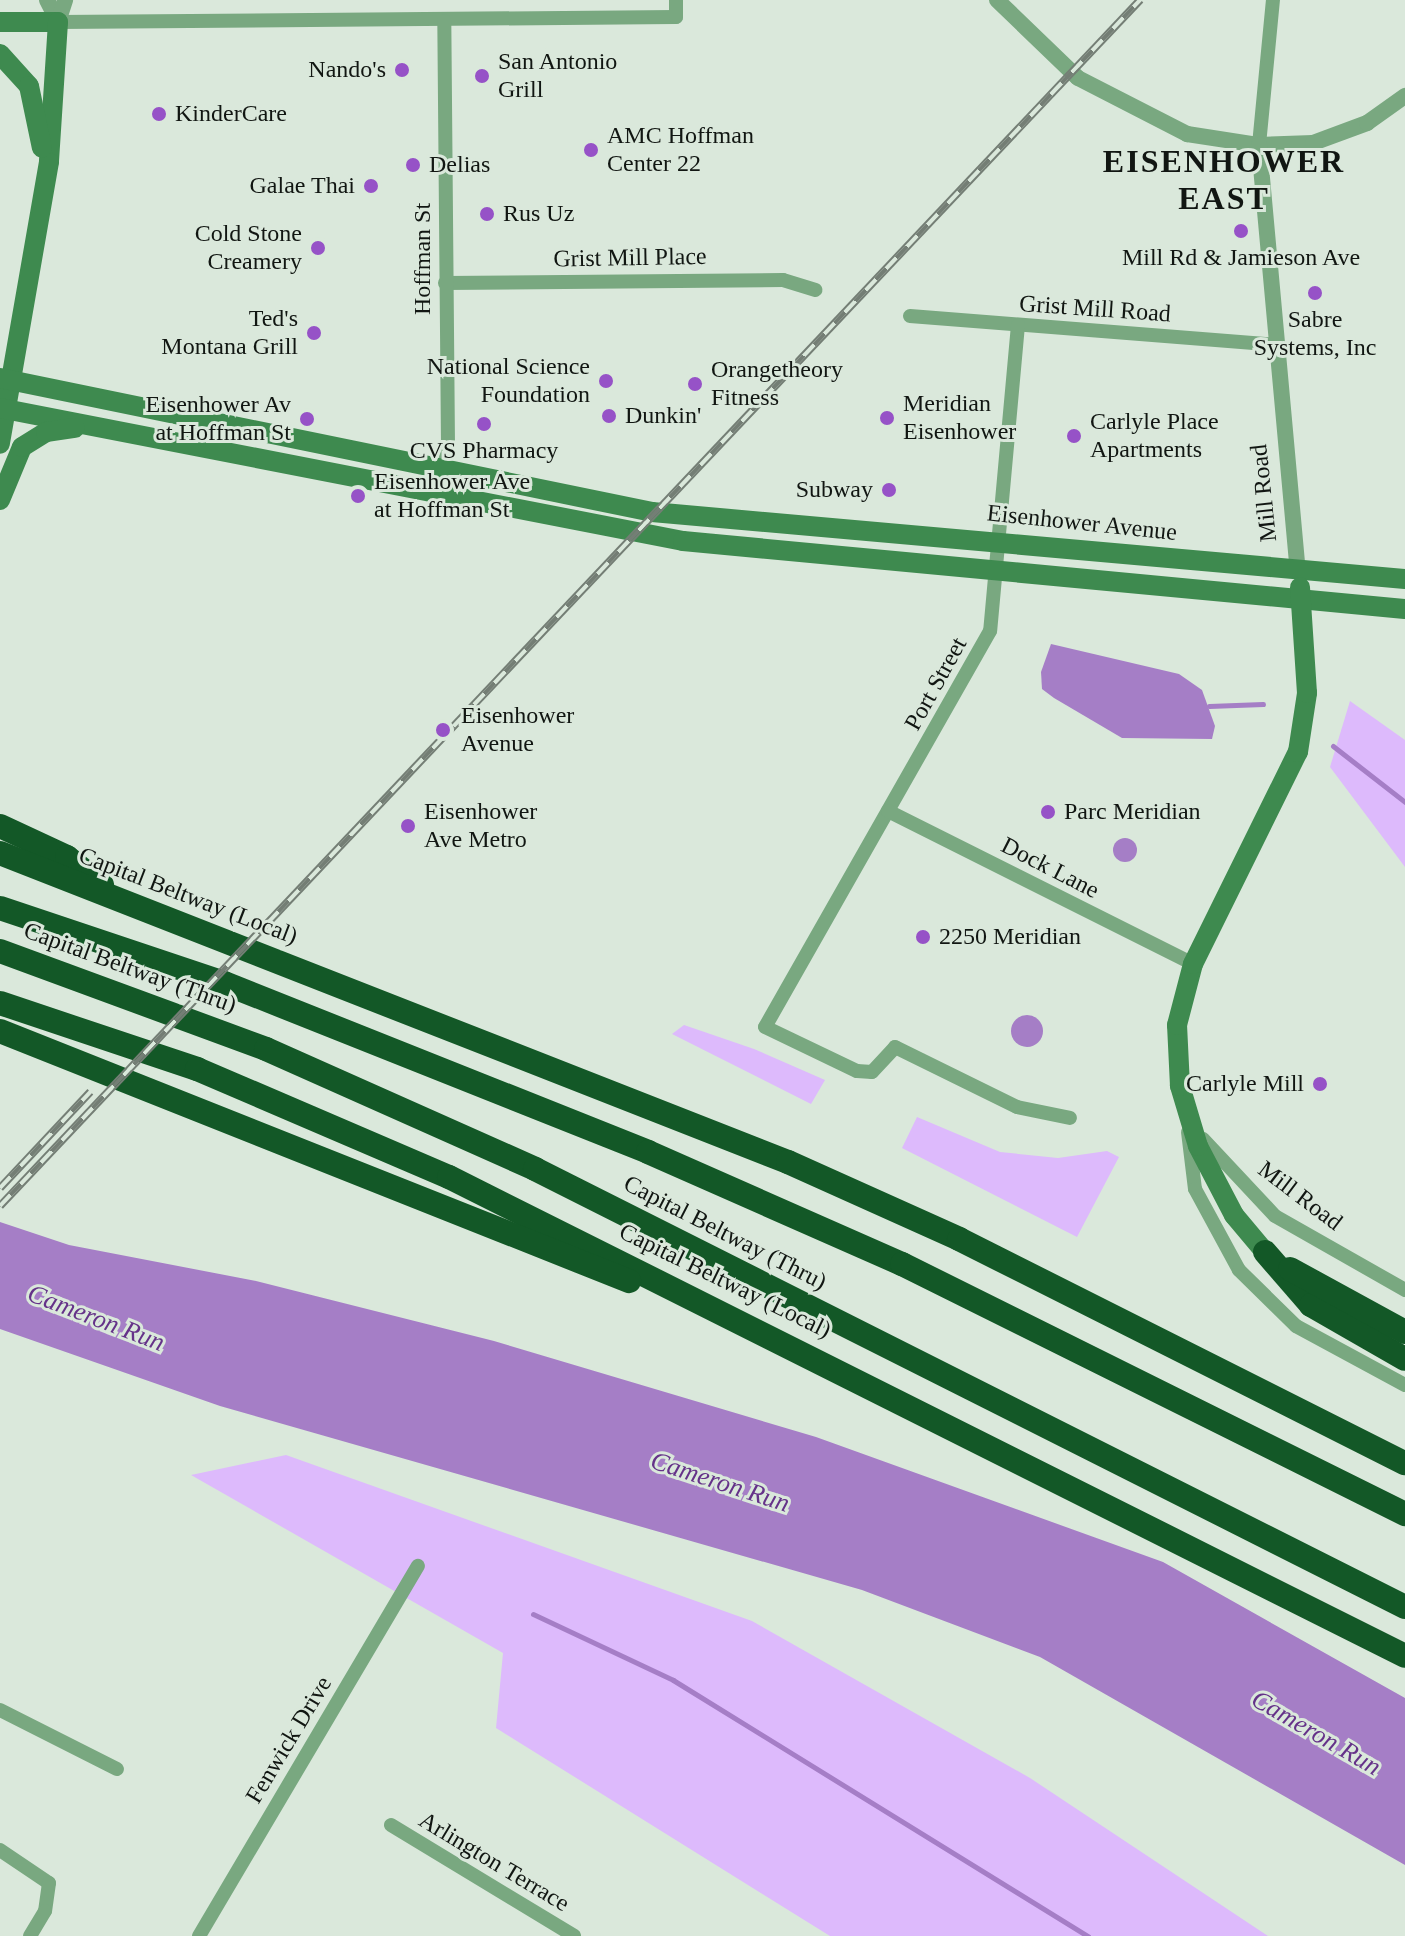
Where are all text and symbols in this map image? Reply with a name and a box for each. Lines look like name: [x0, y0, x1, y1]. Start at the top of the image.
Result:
place label: San Antonio Grill: [498, 48, 619, 104]
place label: Nando's: [308, 56, 386, 84]
marker: Nando's: [393, 61, 411, 79]
marker: San Antonio Grill: [473, 67, 491, 85]
place label: KinderCare: [175, 100, 287, 128]
marker: KinderCare: [150, 105, 168, 123]
place label: AMC Hoffman Center 22: [607, 122, 754, 178]
marker: AMC Hoffman Center 22: [582, 141, 600, 159]
district label: EISENHOWER EAST: [1103, 143, 1345, 218]
place label: Delias: [429, 151, 490, 179]
marker: Delias: [404, 156, 422, 174]
place label: Galae Thai: [249, 172, 355, 200]
marker: Galae Thai: [362, 177, 380, 195]
place label: Rus Uz: [503, 200, 574, 228]
street label: Hoffman St: [409, 203, 437, 315]
marker: Rus Uz: [478, 205, 496, 223]
place label: Cold Stone Creamery: [195, 220, 302, 276]
marker: Mill Rd & Jamieson Ave: [1232, 222, 1250, 240]
marker: Cold Stone Creamery: [309, 239, 327, 257]
street label: Grist Mill Place: [553, 242, 707, 274]
place label: Mill Rd & Jamieson Ave: [1121, 244, 1361, 272]
marker: Sabre Systems, Inc: [1306, 284, 1324, 302]
street label: Grist Mill Road: [1018, 289, 1172, 329]
place label: Ted's Montana Grill: [161, 305, 298, 361]
place label: Sabre Systems, Inc: [1254, 306, 1376, 362]
marker: Ted's Montana Grill: [305, 324, 323, 342]
place label: National Science Foundation: [427, 353, 590, 409]
place label: Orangetheory Fitness: [711, 356, 843, 412]
marker: National Science Foundation: [597, 372, 615, 390]
marker: Orangetheory Fitness: [686, 375, 704, 393]
place label: Meridian Eisenhower: [903, 390, 1016, 446]
place label: Eisenhower Av at Hoffman St: [144, 391, 291, 447]
place label: Dunkin': [625, 402, 701, 430]
marker: Dunkin': [600, 407, 618, 425]
place label: Carlyle Place Apartments: [1090, 408, 1219, 464]
marker: Meridian Eisenhower: [878, 409, 896, 427]
marker: Eisenhower Av at Hoffman St: [298, 410, 316, 428]
marker: CVS Pharmacy: [475, 415, 493, 433]
marker: Carlyle Place Apartments: [1065, 427, 1083, 445]
place label: CVS Pharmacy: [410, 437, 558, 465]
street label: Mill Road: [1245, 443, 1283, 543]
place label: Eisenhower Ave at Hoffman St: [374, 468, 532, 524]
place label: Subway: [796, 476, 873, 504]
marker: Subway: [880, 481, 898, 499]
marker: Eisenhower Ave at Hoffman St: [349, 487, 367, 505]
street label: Eisenhower Avenue: [985, 499, 1179, 547]
street label: Port Street: [899, 632, 973, 736]
place label: Eisenhower Avenue: [461, 702, 574, 758]
marker: Eisenhower Avenue: [432, 719, 454, 741]
place label: Eisenhower Ave Metro: [424, 798, 537, 854]
place label: Parc Meridian: [1064, 798, 1201, 826]
marker: Parc Meridian: [1039, 803, 1057, 821]
marker: Eisenhower Ave Metro: [399, 817, 417, 835]
street label: Dock Lane: [996, 831, 1104, 905]
street label: Capital Beltway (Local): [75, 841, 301, 951]
street label: Capital Beltway (Thru): [20, 916, 240, 1020]
place label: 2250 Meridian: [939, 923, 1081, 951]
marker: 2250 Meridian: [914, 928, 932, 946]
place label: Carlyle Mill: [1186, 1070, 1304, 1098]
marker: Carlyle Mill: [1311, 1075, 1329, 1093]
street label: Mill Road: [1252, 1155, 1348, 1237]
street label: Capital Beltway (Thru): [619, 1169, 831, 1297]
street label: Capital Beltway (Local): [614, 1217, 836, 1345]
water label: Cameron Run: [23, 1278, 169, 1358]
water label: Cameron Run: [647, 1445, 793, 1519]
street label: Fenwick Drive: [240, 1671, 338, 1809]
water label: Cameron Run: [1246, 1683, 1386, 1783]
street label: Arlington Terrace: [413, 1806, 575, 1918]

